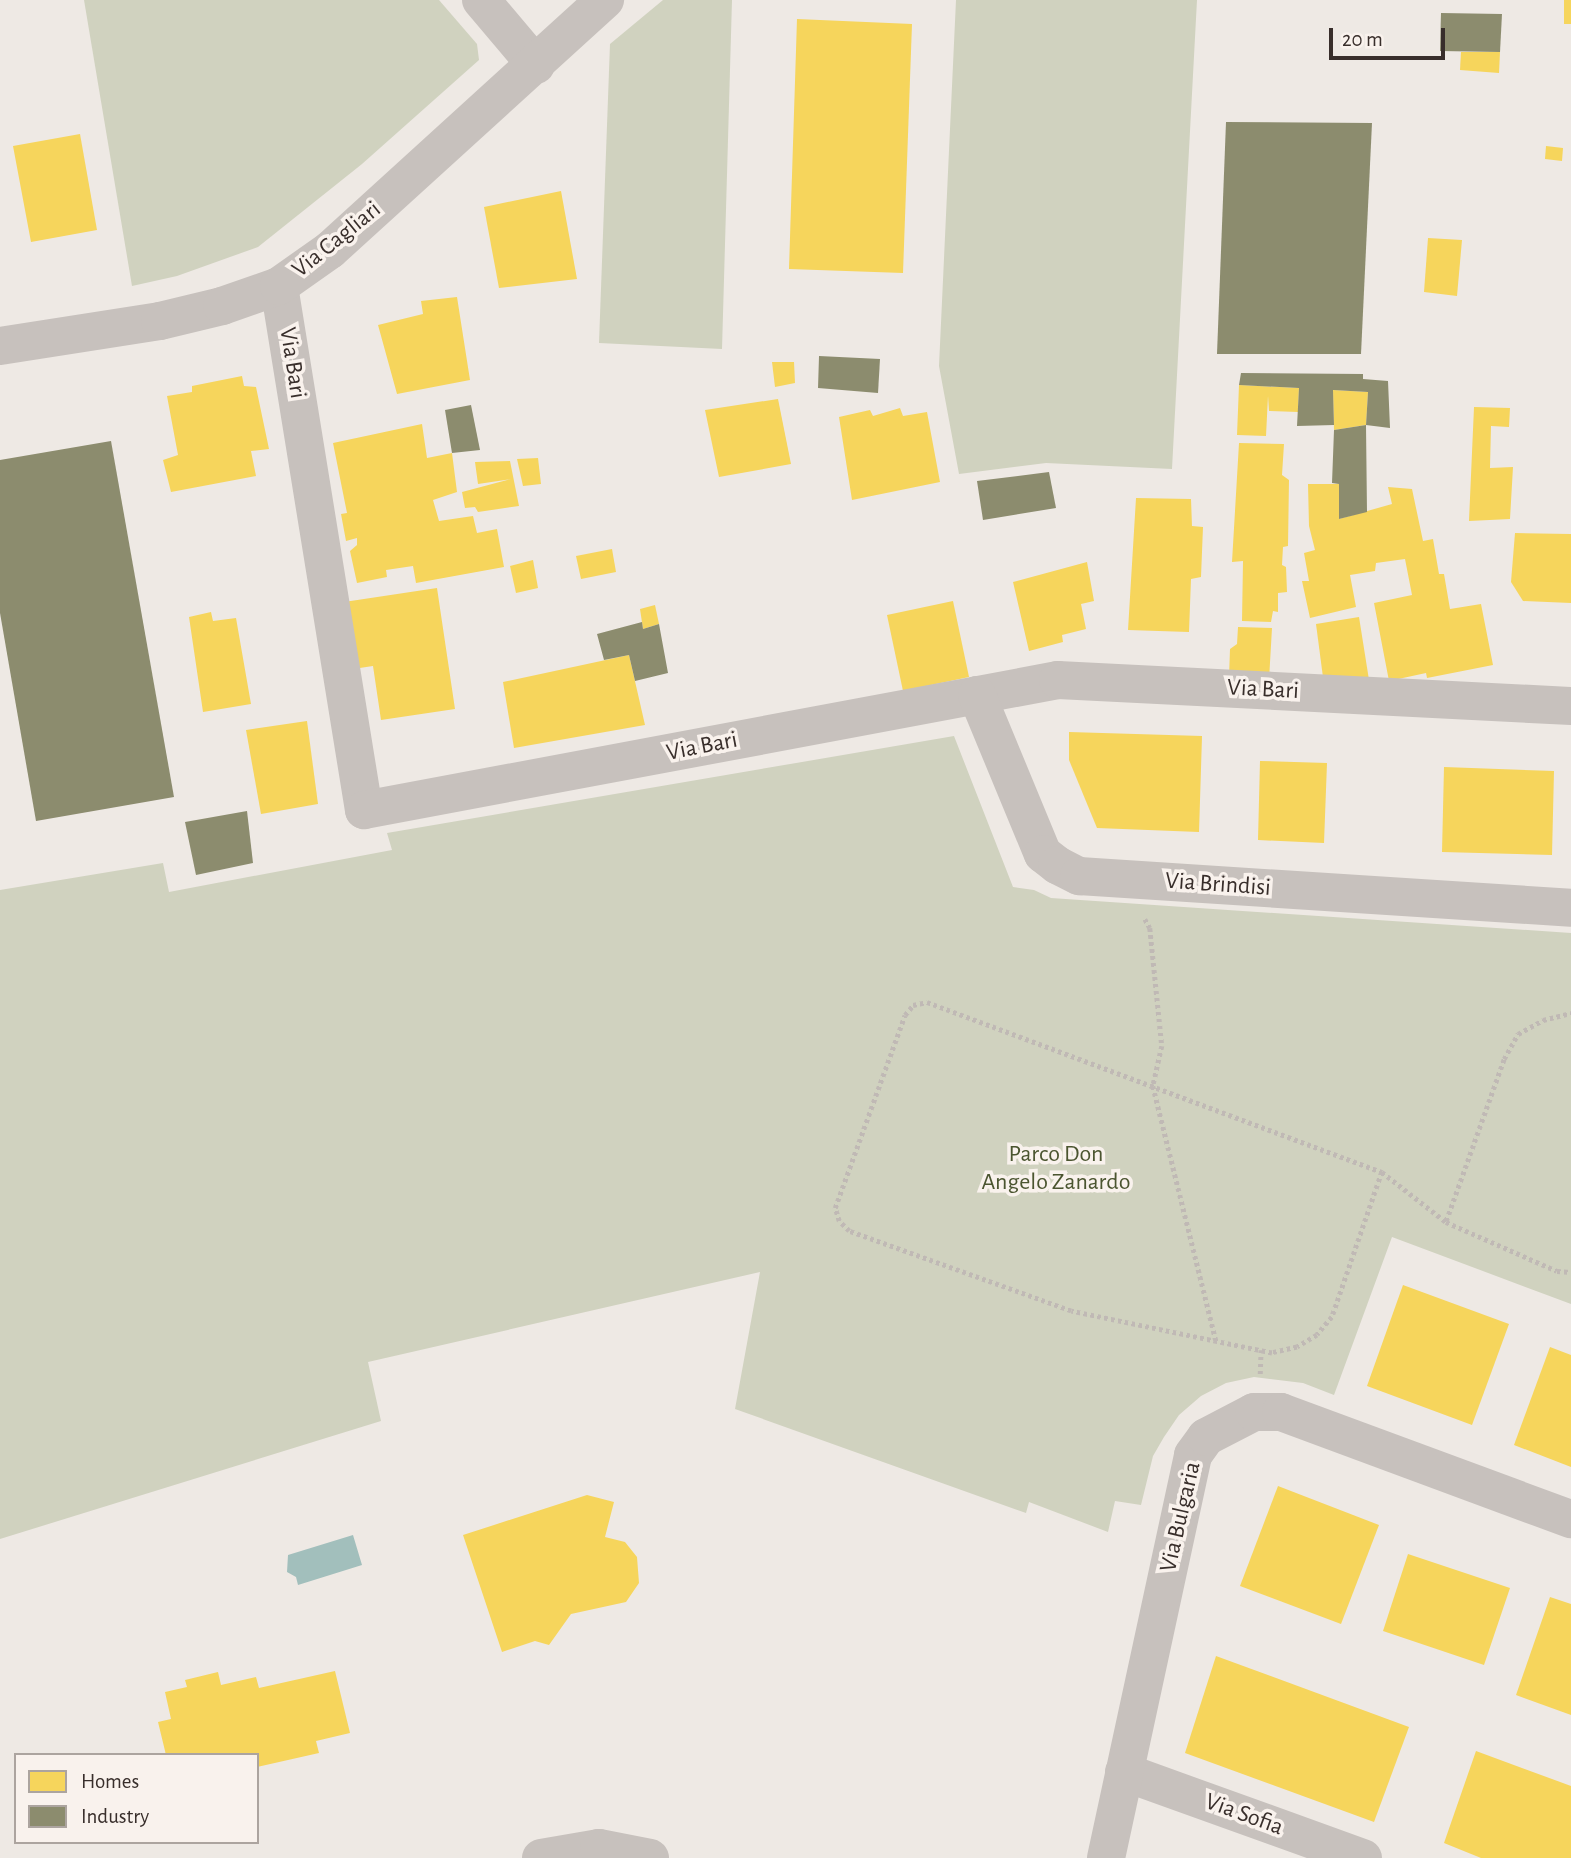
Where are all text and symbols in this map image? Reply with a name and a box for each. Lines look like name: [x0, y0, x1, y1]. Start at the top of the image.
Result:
scale bar: [1333, 14, 1448, 58]
text: 20 m: [1342, 29, 1383, 50]
street label: Via Cagliari: [287, 196, 387, 284]
street label: Via Bari: [272, 325, 312, 401]
street label: Via Bari: [1226, 674, 1300, 706]
street label: Via Bari: [664, 726, 740, 768]
street label: Via Brindisi: [1164, 867, 1272, 903]
park label: Parco Don Angelo Zanardo: [981, 1141, 1131, 1197]
street label: Via Bulgaria: [1154, 1459, 1208, 1575]
legend: [14, 1753, 259, 1844]
text: Homes: [81, 1771, 139, 1792]
street label: Via Sofia: [1201, 1788, 1287, 1842]
text: Industry: [81, 1806, 149, 1827]

